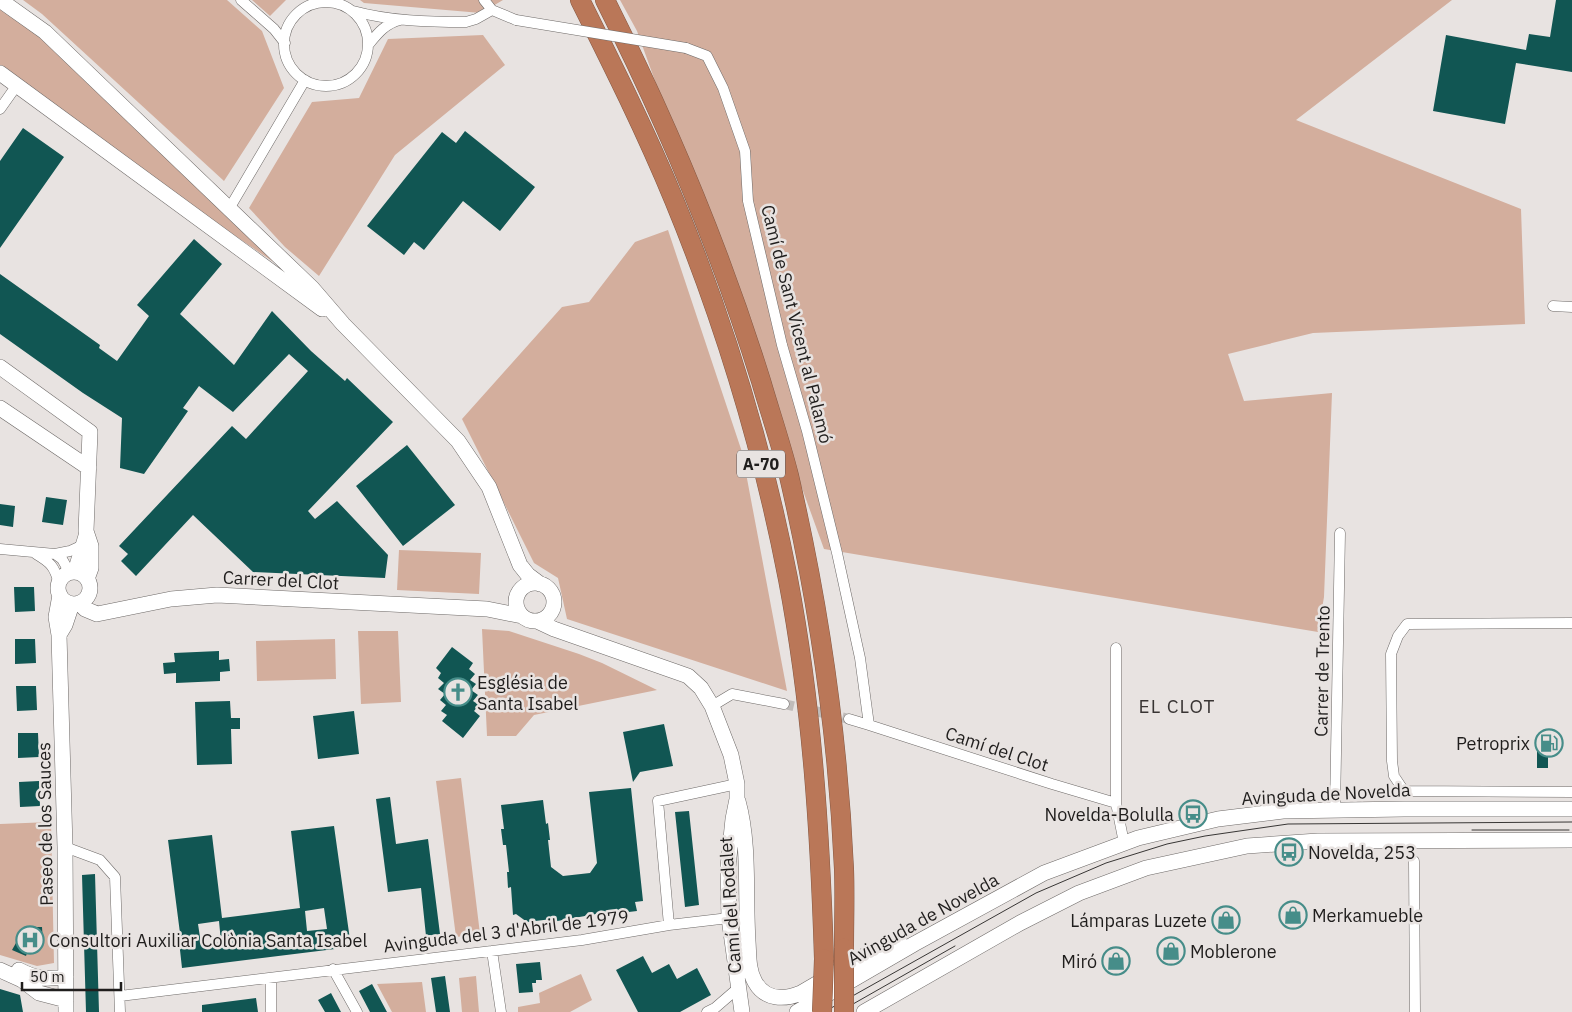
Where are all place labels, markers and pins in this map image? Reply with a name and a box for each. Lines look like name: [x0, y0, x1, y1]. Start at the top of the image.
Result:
place label: Església de Santa Isabel: [477, 671, 578, 715]
church icon: Església de Santa Isabel: [443, 677, 473, 707]
fuel station icon: Petroprix: [1534, 728, 1564, 758]
place label: Petroprix: [1456, 732, 1530, 755]
bus stop icon: Novelda-Bolulla: [1178, 799, 1208, 829]
place label: Novelda-Bolulla: [1044, 803, 1174, 826]
bus stop icon: Novelda, 253: [1274, 837, 1304, 867]
place label: Novelda, 253: [1308, 841, 1416, 864]
shop icon: Merkamueble: [1278, 900, 1308, 930]
place label: Merkamueble: [1312, 904, 1423, 927]
shop icon: Lámparas Luzete: [1211, 905, 1241, 935]
place label: Lámparas Luzete: [1070, 909, 1207, 932]
hospital icon: Consultori Auxiliar Colònia Santa Isabel: [15, 925, 45, 955]
place label: Consultori Auxiliar Colònia Santa Isabel: [49, 929, 367, 952]
shop icon: Moblerone: [1156, 936, 1186, 966]
place label: Moblerone: [1190, 940, 1277, 963]
shop icon: Miró: [1101, 946, 1131, 976]
place label: Miró: [1061, 950, 1097, 973]

